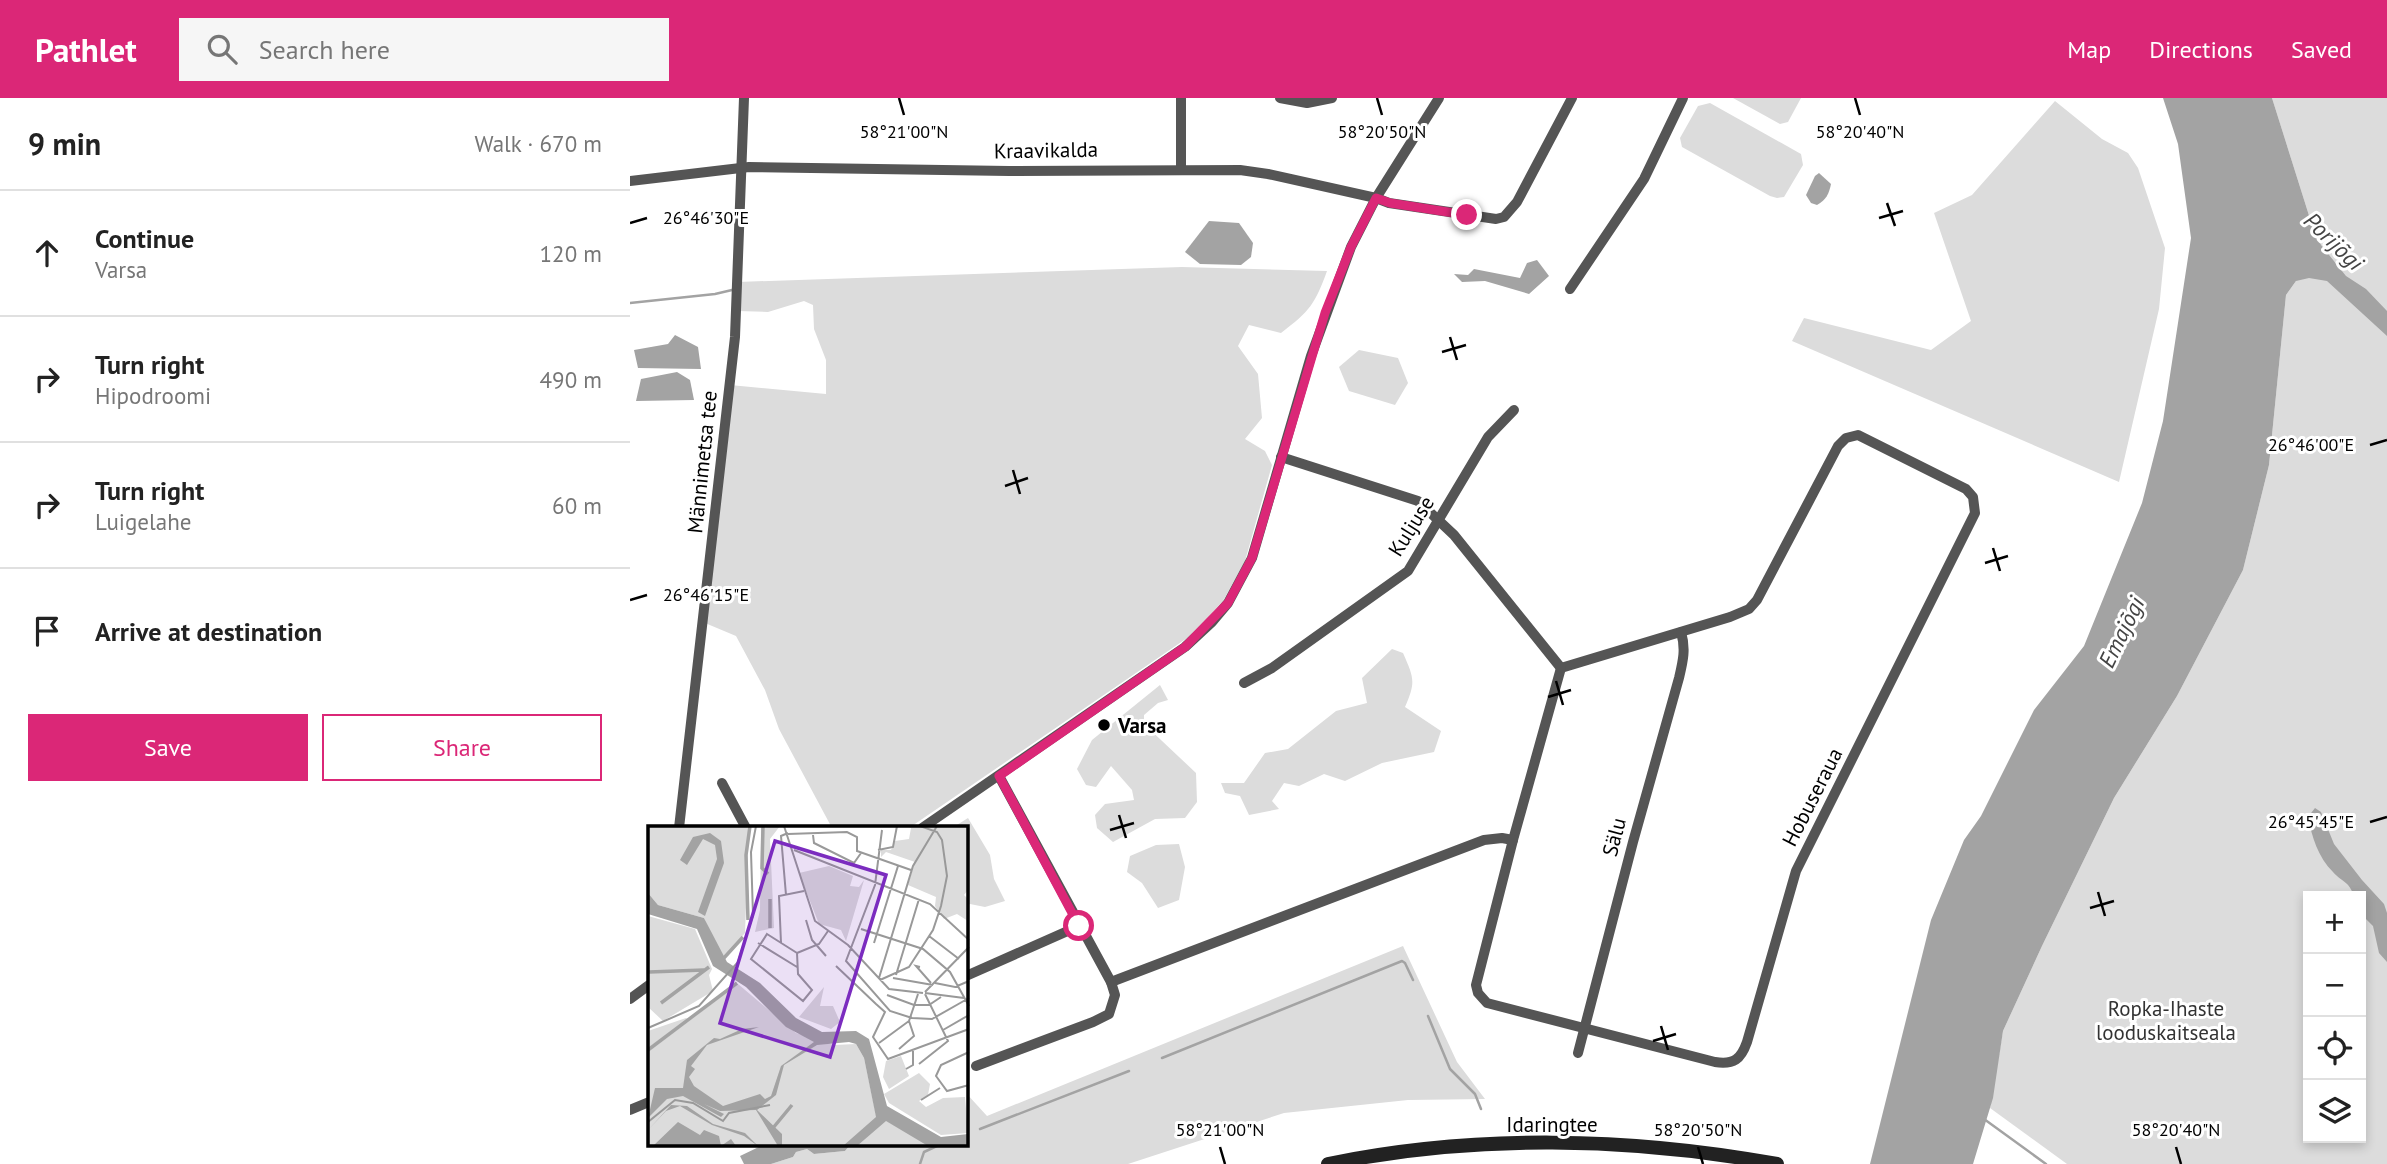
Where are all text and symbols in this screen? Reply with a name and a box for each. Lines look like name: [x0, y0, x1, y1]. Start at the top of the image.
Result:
search box: [179, 18, 669, 81]
text: Pathlet: [35, 28, 137, 71]
icon: search: [203, 30, 241, 68]
text: Search here: [259, 33, 390, 66]
text: Map: [2067, 34, 2111, 65]
text: Directions: [2149, 34, 2253, 65]
text: Saved: [2291, 34, 2352, 65]
text: 58°21'00"N: [860, 120, 948, 143]
text: 58°20'50"N: [1338, 120, 1426, 143]
text: 58°20'40"N: [1816, 120, 1904, 143]
text: 9 min: [28, 124, 101, 163]
text: Walk · 670 m: [475, 129, 602, 158]
street label: Kraavikalda: [994, 136, 1098, 164]
route end: [1451, 199, 1482, 230]
text: 26°46'30"E: [663, 206, 749, 229]
water label: Porijõgi: [2298, 206, 2371, 277]
text: Continue: [95, 222, 194, 255]
icon: ahead: [28, 234, 66, 272]
text: 120 m: [540, 239, 602, 268]
text: Varsa: [95, 255, 147, 284]
text: Turn right: [95, 348, 204, 381]
icon: right: [28, 360, 66, 398]
text: 490 m: [540, 365, 602, 394]
text: Hipodroomi: [95, 381, 211, 410]
street label: Männimetsa tee: [681, 389, 723, 535]
text: 26°46'00"E: [2268, 433, 2354, 456]
text: Turn right: [95, 474, 204, 507]
icon: right: [28, 486, 66, 524]
text: 60 m: [552, 491, 602, 520]
street label: Kuljuse: [1382, 491, 1440, 561]
text: Luigelahe: [95, 507, 191, 536]
text: 26°46'15"E: [663, 583, 749, 606]
water label: Emajõgi: [2091, 591, 2151, 672]
icon: arrive: [28, 612, 66, 650]
text: Arrive at destination: [95, 615, 322, 648]
place label: Varsa: [1117, 712, 1167, 739]
button: Save: [28, 714, 308, 781]
button: Share: [322, 714, 602, 781]
marker: Varsa: [1096, 717, 1112, 733]
street label: Hobuseraua: [1776, 743, 1848, 851]
text: 26°45'45"E: [2268, 810, 2354, 833]
street label: Sälu: [1596, 815, 1632, 859]
inset map: [648, 826, 968, 1146]
map controls: [2303, 891, 2366, 1143]
button: +: [2303, 891, 2366, 954]
route start: [1063, 910, 1094, 941]
button: −: [2303, 954, 2366, 1017]
park label: Ropka-Ihaste looduskaitseala: [2096, 995, 2236, 1046]
button: locate: [2303, 1017, 2366, 1080]
button: layers: [2303, 1080, 2366, 1143]
street label: Idaringtee: [1506, 1111, 1598, 1138]
text: 58°21'00"N: [1176, 1118, 1264, 1141]
text: 58°20'50"N: [1654, 1118, 1742, 1141]
text: 58°20'40"N: [2132, 1118, 2220, 1141]

